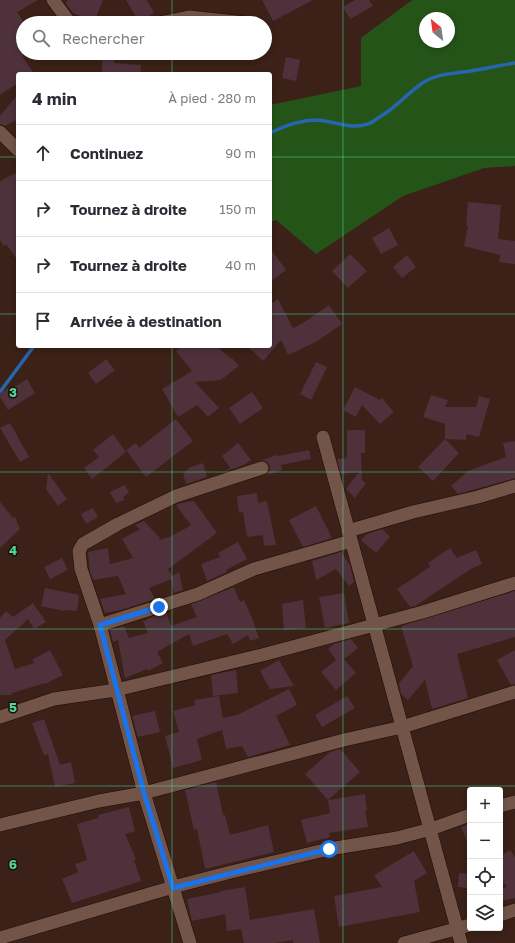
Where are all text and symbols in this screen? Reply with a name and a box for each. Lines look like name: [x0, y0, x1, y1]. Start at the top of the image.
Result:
north arrow: [419, 12, 455, 48]
search box: [16, 16, 272, 60]
icon: search: [30, 27, 52, 49]
text: Rechercher: [62, 29, 145, 47]
text: 4 min: [32, 88, 77, 109]
text: À pied · 280 m: [168, 90, 256, 106]
icon: ahead: [32, 142, 54, 164]
text: Continuez: [70, 144, 143, 162]
text: 90 m: [225, 145, 256, 161]
icon: right: [32, 198, 54, 220]
text: Tournez à droite: [70, 200, 187, 218]
text: 150 m: [219, 201, 256, 217]
icon: right: [32, 254, 54, 276]
text: Tournez à droite: [70, 256, 187, 274]
text: 40 m: [225, 257, 256, 273]
icon: arrive: [32, 310, 54, 332]
text: Arrivée à destination: [70, 312, 222, 330]
text: 3: [9, 384, 17, 400]
text: 4: [9, 542, 17, 558]
route end: [150, 598, 168, 616]
text: 5: [9, 699, 17, 715]
map controls: [467, 787, 503, 931]
button: +: [467, 787, 503, 823]
button: −: [467, 823, 503, 859]
route start: [320, 840, 338, 858]
text: 6: [9, 856, 17, 872]
button: locate: [467, 859, 503, 895]
button: layers: [467, 895, 503, 931]

